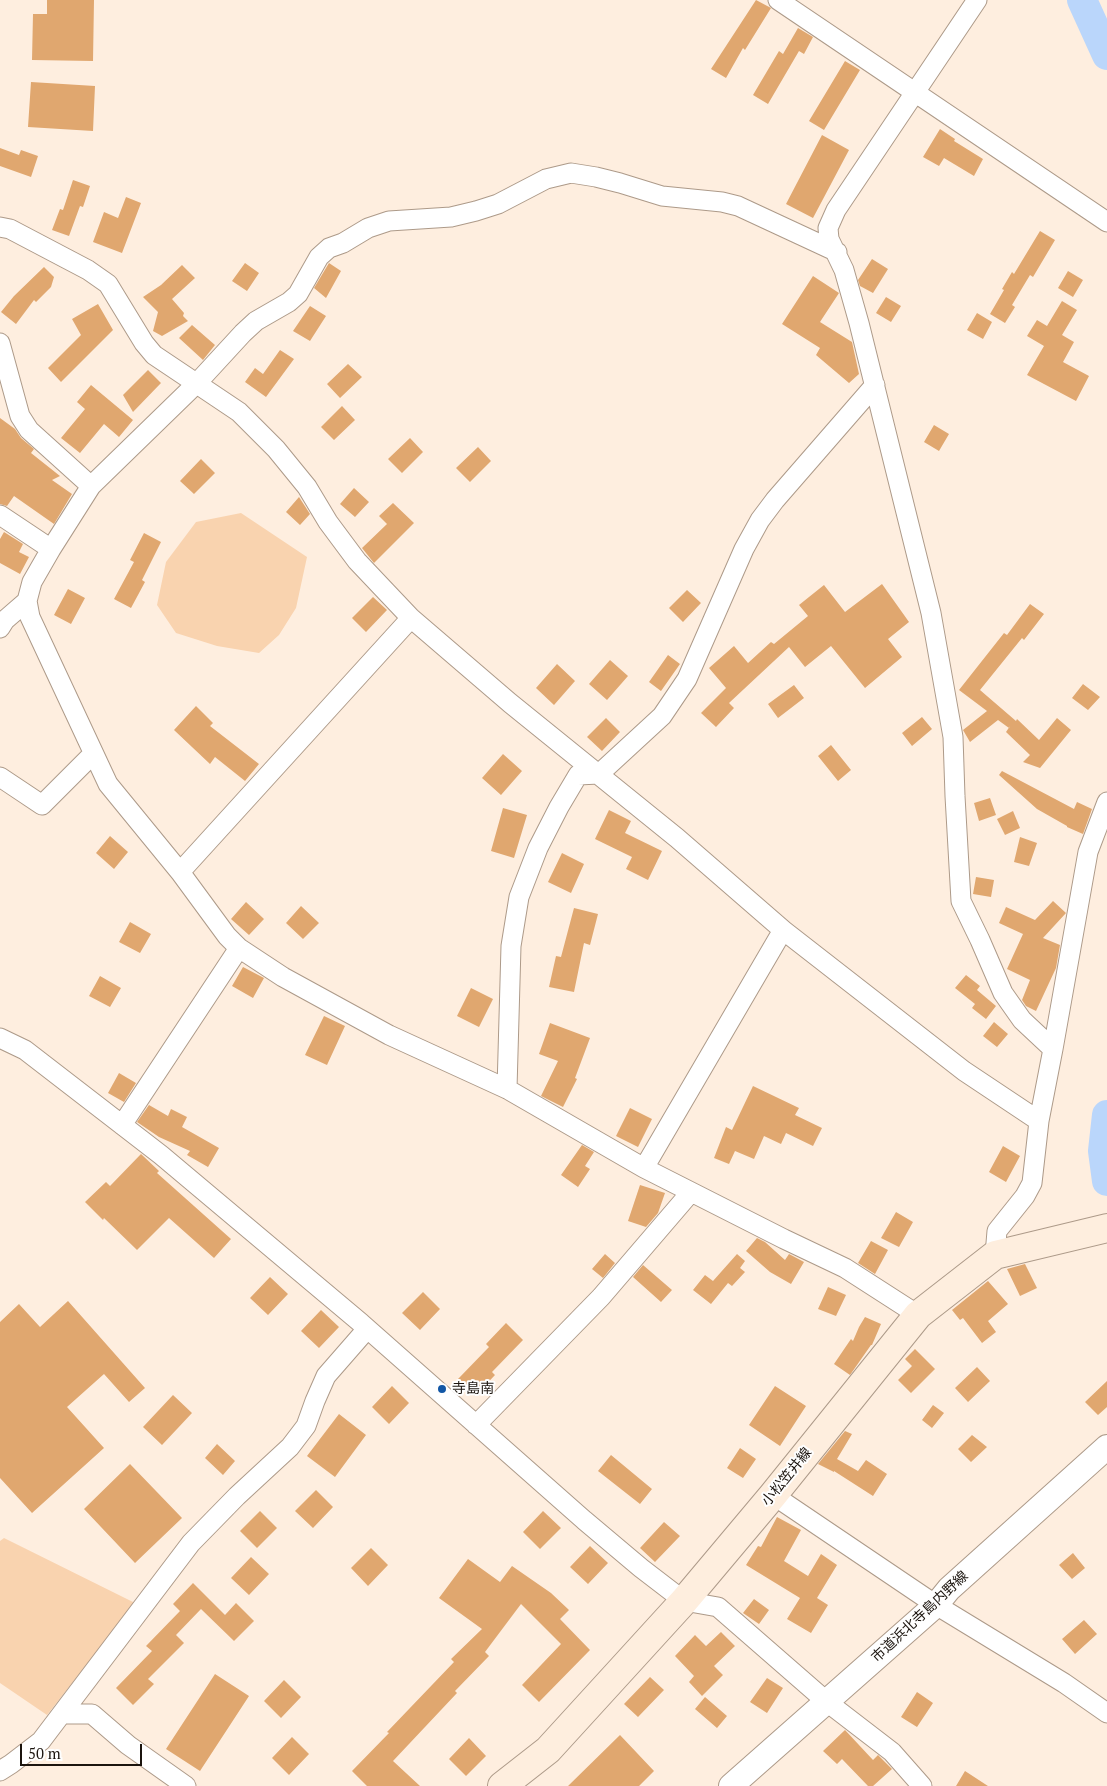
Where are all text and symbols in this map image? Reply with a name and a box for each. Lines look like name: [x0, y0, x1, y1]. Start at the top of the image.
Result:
place label: 寺島南: [452, 1381, 494, 1397]
marker: 寺島南: [436, 1383, 448, 1395]
street label: 小松笠井線: [758, 1445, 816, 1509]
street label: 市道浜北寺島内野線: [868, 1568, 972, 1666]
scale bar: [22, 1734, 145, 1766]
text: 50 m: [28, 1743, 61, 1763]

